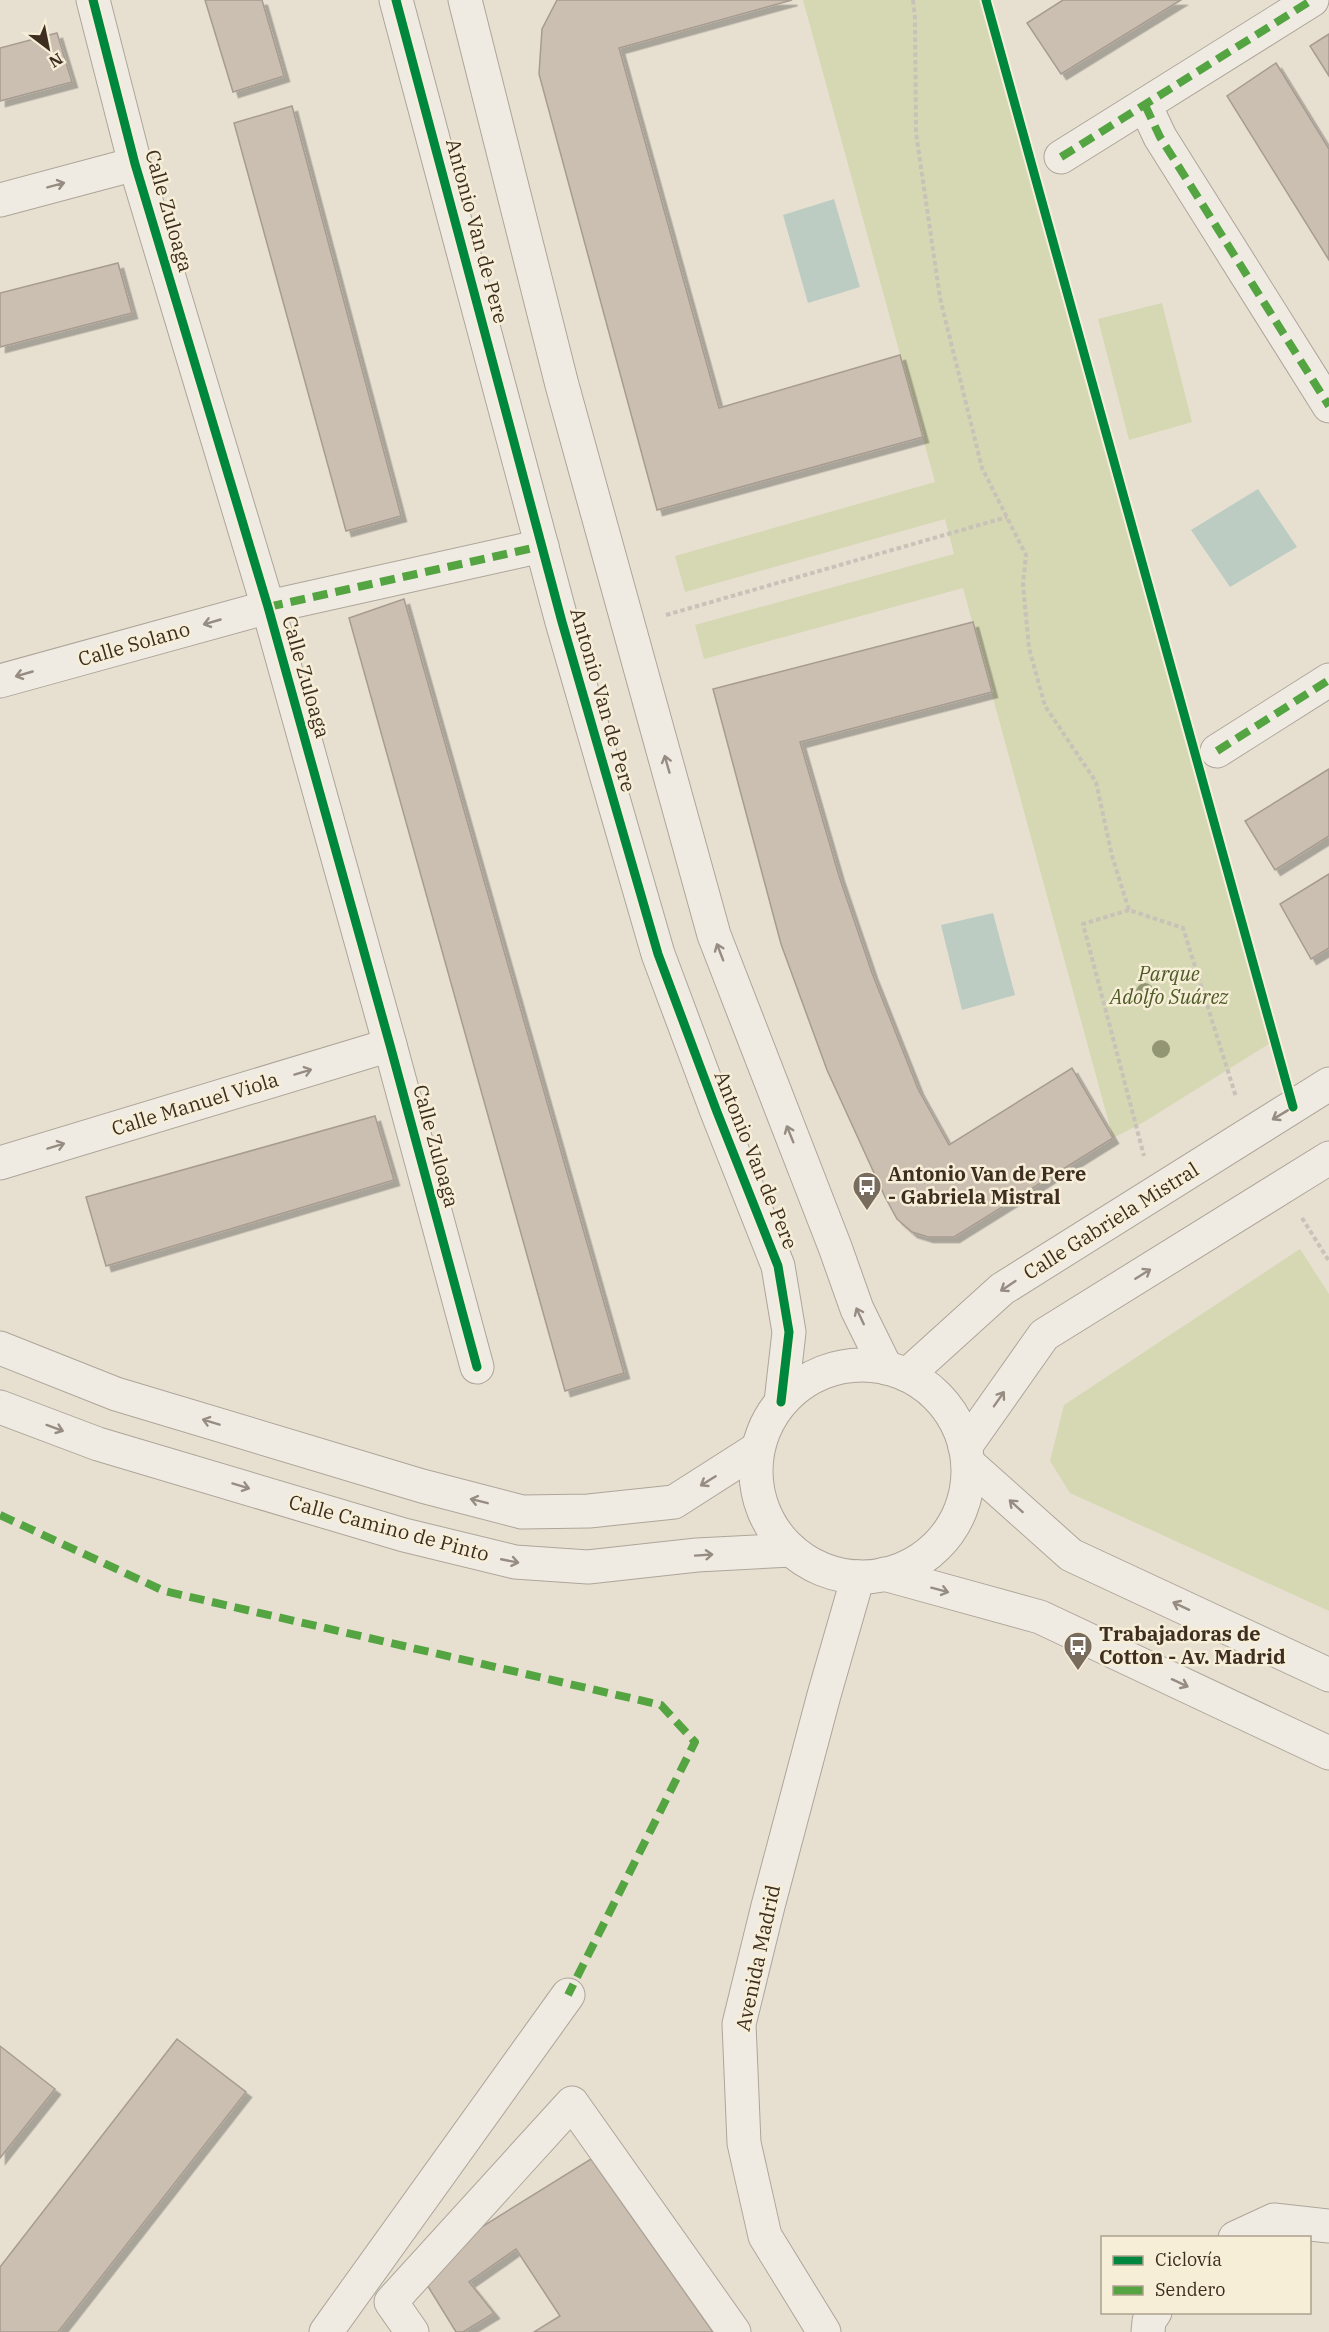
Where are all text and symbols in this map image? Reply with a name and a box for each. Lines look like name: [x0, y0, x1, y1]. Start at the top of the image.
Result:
north arrow: [18, 18, 78, 78]
text: N: [45, 49, 67, 73]
street label: Antonio Van de Pere: [440, 136, 515, 326]
street label: Calle Zuloaga: [139, 147, 200, 275]
one-way arrow: [47, 179, 66, 191]
street label: Antonio Van de Pere: [564, 605, 643, 795]
street label: Calle Zuloaga: [276, 613, 337, 741]
street label: Calle Solano: [75, 615, 193, 672]
one-way arrow: [203, 617, 222, 628]
one-way arrow: [15, 669, 34, 681]
one-way arrow: [660, 755, 672, 774]
one-way arrow: [714, 943, 725, 962]
park label: Parque Adolfo Suárez: [1108, 960, 1229, 1010]
street label: Calle Manuel Viola: [108, 1065, 282, 1142]
one-way arrow: [293, 1065, 312, 1076]
street label: Antonio Van de Pere: [708, 1067, 805, 1253]
street label: Calle Zuloaga: [407, 1081, 466, 1210]
one-way arrow: [1272, 1110, 1289, 1122]
one-way arrow: [784, 1125, 795, 1144]
one-way arrow: [46, 1140, 65, 1151]
street label: Calle Gabriela Mistral: [1018, 1156, 1204, 1286]
place label: Antonio Van de Pere - Gabriela Mistral: [888, 1160, 1086, 1210]
bus stop icon: Antonio Van de Pere - Gabriela Mistral: [851, 1170, 883, 1212]
one-way arrow: [1134, 1267, 1151, 1279]
one-way arrow: [1000, 1280, 1016, 1292]
one-way arrow: [854, 1307, 866, 1325]
one-way arrow: [993, 1392, 1005, 1408]
one-way arrow: [202, 1416, 221, 1427]
one-way arrow: [45, 1423, 64, 1434]
one-way arrow: [700, 1475, 717, 1487]
one-way arrow: [231, 1481, 250, 1492]
street label: Calle Camino de Pinto: [286, 1488, 492, 1567]
one-way arrow: [470, 1494, 489, 1506]
one-way arrow: [1009, 1499, 1024, 1513]
one-way arrow: [693, 1549, 713, 1560]
one-way arrow: [500, 1555, 519, 1567]
one-way arrow: [931, 1585, 950, 1596]
one-way arrow: [1172, 1600, 1190, 1612]
place label: Trabajadoras de Cotton - Av. Madrid: [1099, 1620, 1286, 1670]
bus stop icon: Trabajadoras de Cotton - Av. Madrid: [1062, 1630, 1094, 1672]
one-way arrow: [1171, 1678, 1189, 1690]
street label: Avenida Madrid: [729, 1882, 786, 2034]
legend: [1101, 2236, 1311, 2314]
text: Ciclovía: [1155, 2248, 1222, 2271]
text: Sendero: [1155, 2278, 1225, 2301]

